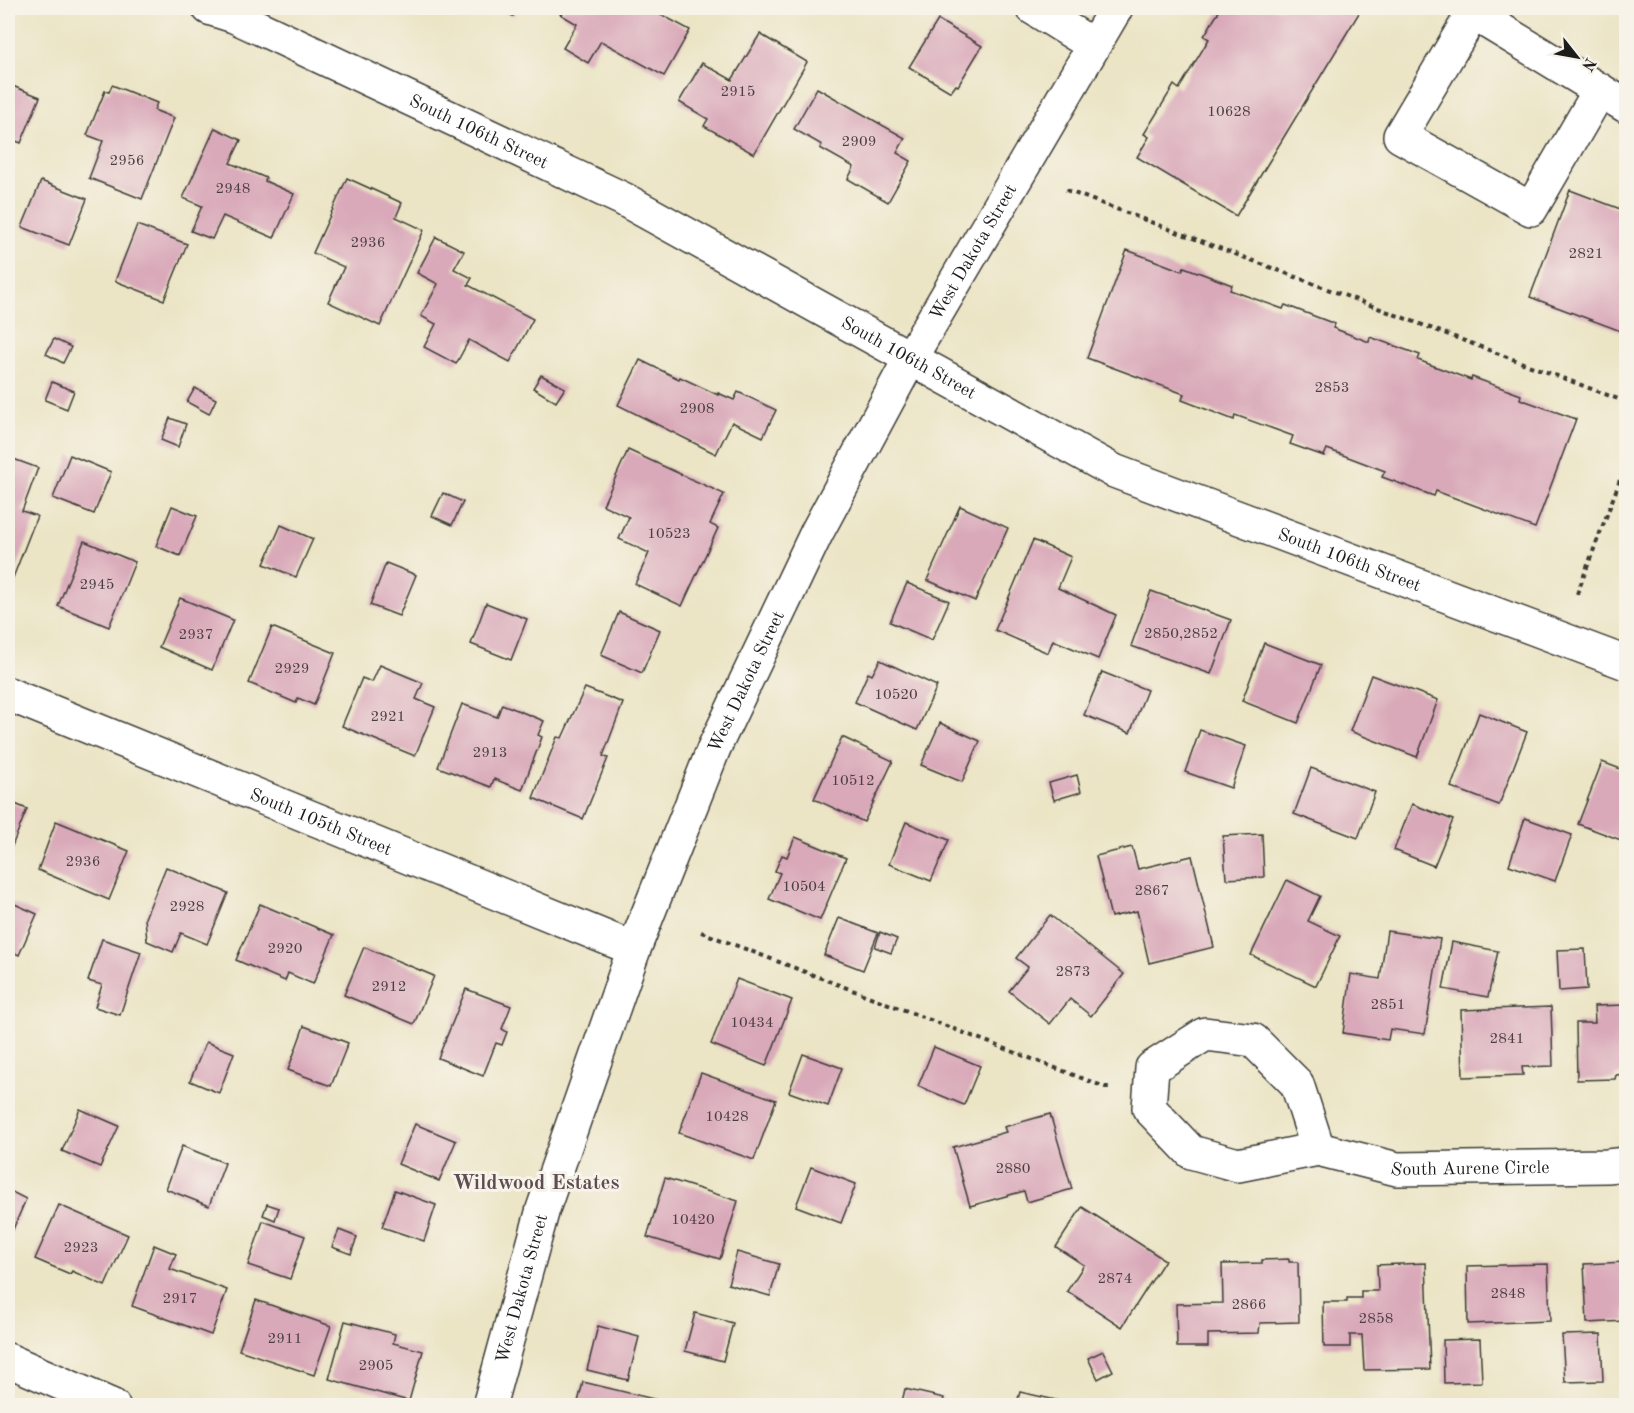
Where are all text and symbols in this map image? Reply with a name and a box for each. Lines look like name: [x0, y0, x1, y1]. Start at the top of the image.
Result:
north arrow: [1547, 27, 1607, 87]
text: N: [1578, 54, 1598, 74]
house number: 2915: [721, 85, 755, 100]
street label: South 106th Street: [406, 92, 551, 172]
house number: 10628: [1207, 105, 1251, 120]
house number: 2909: [842, 135, 876, 150]
house number: 2956: [110, 154, 144, 169]
street label: West Dakota Street: [927, 181, 1020, 323]
house number: 2948: [216, 182, 250, 197]
house number: 2936: [351, 236, 385, 251]
house number: 2821: [1569, 247, 1603, 262]
street label: South 106th Street: [838, 314, 979, 403]
house number: 2853: [1315, 381, 1349, 396]
house number: 2908: [680, 402, 714, 417]
street label: South 106th Street: [1275, 525, 1423, 595]
house number: 10523: [647, 527, 691, 542]
house number: 2945: [80, 578, 114, 593]
street label: West Dakota Street: [705, 608, 788, 755]
house number: 2850,2852: [1144, 627, 1218, 642]
house number: 2937: [179, 628, 213, 643]
house number: 2929: [275, 662, 309, 677]
house number: 10520: [874, 688, 918, 703]
house number: 2921: [371, 710, 405, 725]
house number: 2913: [473, 746, 507, 761]
house number: 10512: [831, 774, 875, 789]
street label: South 105th Street: [247, 786, 394, 859]
house number: 2936: [66, 855, 100, 870]
house number: 10504: [782, 880, 826, 895]
house number: 2867: [1135, 884, 1169, 899]
house number: 2928: [170, 900, 204, 915]
house number: 2920: [268, 942, 302, 957]
house number: 2873: [1056, 965, 1090, 980]
house number: 2912: [372, 980, 406, 995]
house number: 2851: [1371, 998, 1405, 1013]
house number: 10434: [730, 1016, 774, 1031]
house number: 2841: [1490, 1032, 1524, 1047]
house number: 10428: [705, 1110, 749, 1125]
street label: South Aurene Circle: [1389, 1159, 1550, 1180]
house number: 2880: [996, 1162, 1030, 1177]
district label: Wildwood Estates: [452, 1173, 620, 1194]
street label: West Dakota Street: [493, 1212, 551, 1365]
house number: 10420: [671, 1213, 715, 1228]
house number: 2923: [64, 1241, 98, 1256]
house number: 2874: [1098, 1272, 1132, 1287]
house number: 2848: [1491, 1287, 1525, 1302]
house number: 2917: [163, 1292, 197, 1307]
house number: 2866: [1232, 1298, 1266, 1313]
house number: 2858: [1359, 1312, 1393, 1327]
house number: 2911: [268, 1332, 302, 1347]
house number: 2905: [359, 1359, 393, 1374]

